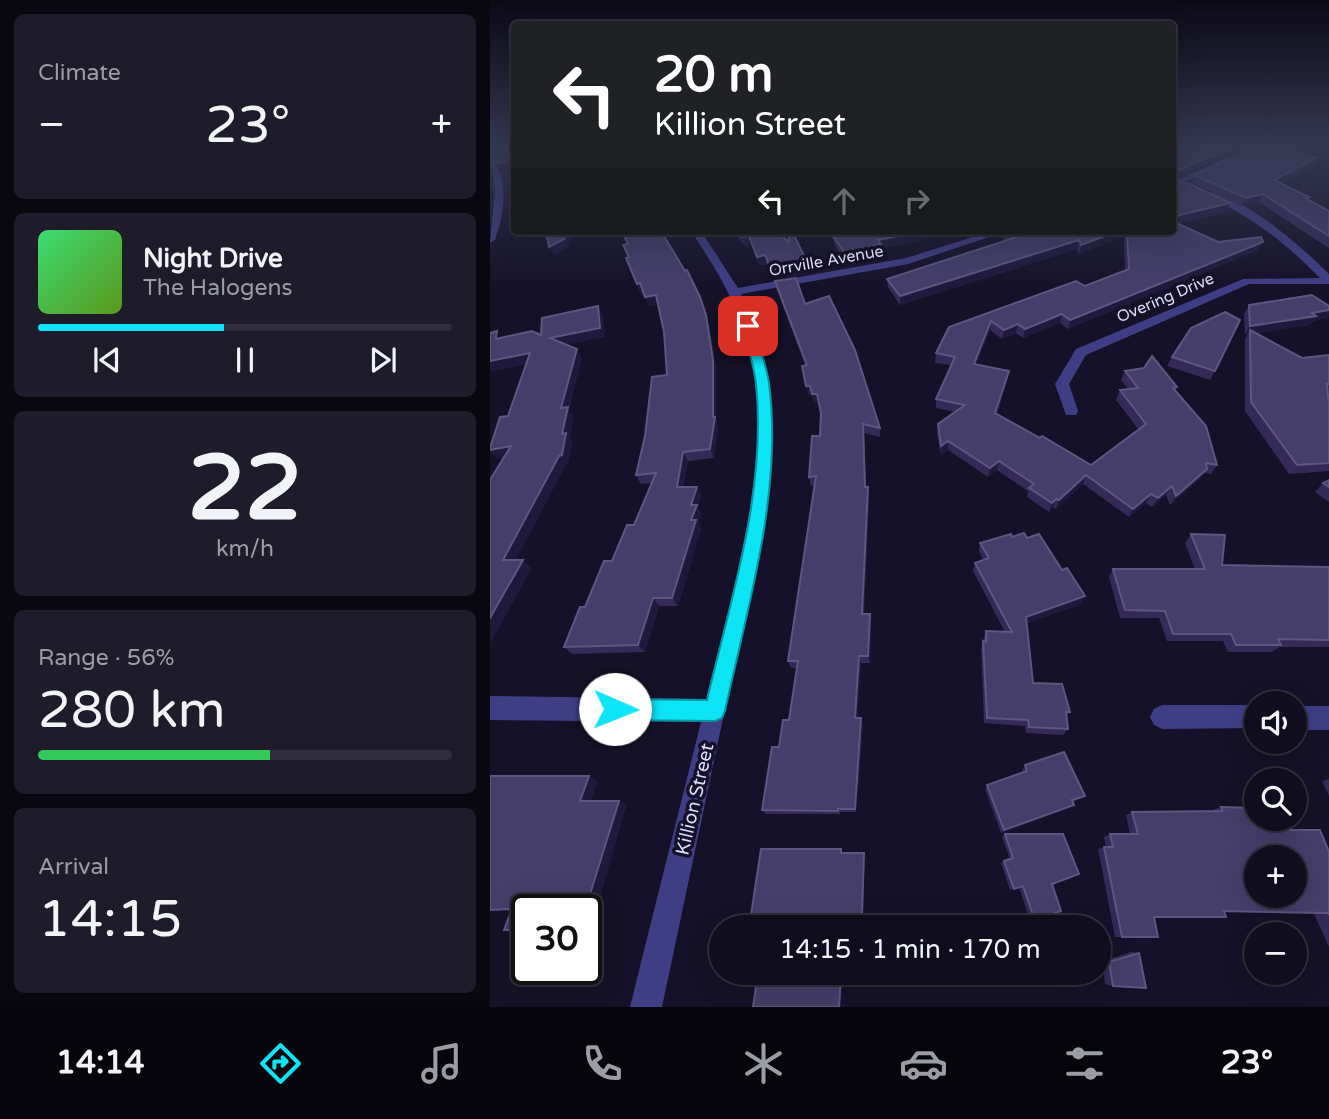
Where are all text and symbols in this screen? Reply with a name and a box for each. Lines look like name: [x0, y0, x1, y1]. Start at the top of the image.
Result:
text: 20 m: [654, 46, 773, 105]
icon: left: [539, 49, 630, 140]
text: Climate: [38, 59, 121, 87]
text: 23°: [205, 94, 290, 157]
text: −: [38, 102, 65, 148]
text: +: [431, 102, 452, 148]
text: Killion Street: [654, 106, 846, 144]
icon: left: [752, 182, 790, 220]
icon: ahead: [825, 182, 863, 220]
icon: right: [898, 182, 936, 220]
street label: Orrville Avenue: [767, 241, 885, 281]
text: Night Drive: [143, 243, 283, 274]
street label: Overing Drive: [1114, 268, 1217, 327]
text: The Halogens: [143, 274, 292, 302]
pin: [718, 296, 778, 356]
icon: arrive: [729, 307, 767, 345]
icon: previous: [88, 341, 126, 379]
icon: pause: [226, 341, 264, 379]
icon: next: [364, 341, 402, 379]
text: 22: [188, 434, 302, 544]
text: km/h: [216, 535, 274, 563]
text: Range · 56%: [38, 644, 174, 672]
position arrow: [578, 672, 652, 746]
text: 280 km: [38, 679, 226, 742]
map controls: [1244, 691, 1307, 985]
button: sound: [1244, 691, 1307, 754]
street label: Killion Street: [671, 741, 719, 857]
button: search: [1244, 768, 1307, 831]
button: +: [1244, 845, 1307, 908]
text: Arrival: [38, 853, 109, 881]
text: 14:15: [38, 888, 182, 951]
speed limit sign: 30: [511, 894, 602, 985]
button: −: [1244, 922, 1307, 985]
text: 14:15 · 1 min · 170 m: [779, 934, 1041, 965]
icon: directions: [256, 1039, 305, 1088]
icon: music: [417, 1039, 466, 1088]
icon: phone: [578, 1039, 627, 1088]
icon: climate: [739, 1039, 788, 1088]
icon: car: [899, 1039, 948, 1088]
icon: filters: [1060, 1039, 1109, 1088]
text: 14:14: [56, 1044, 145, 1082]
text: 23°: [1221, 1044, 1273, 1082]

